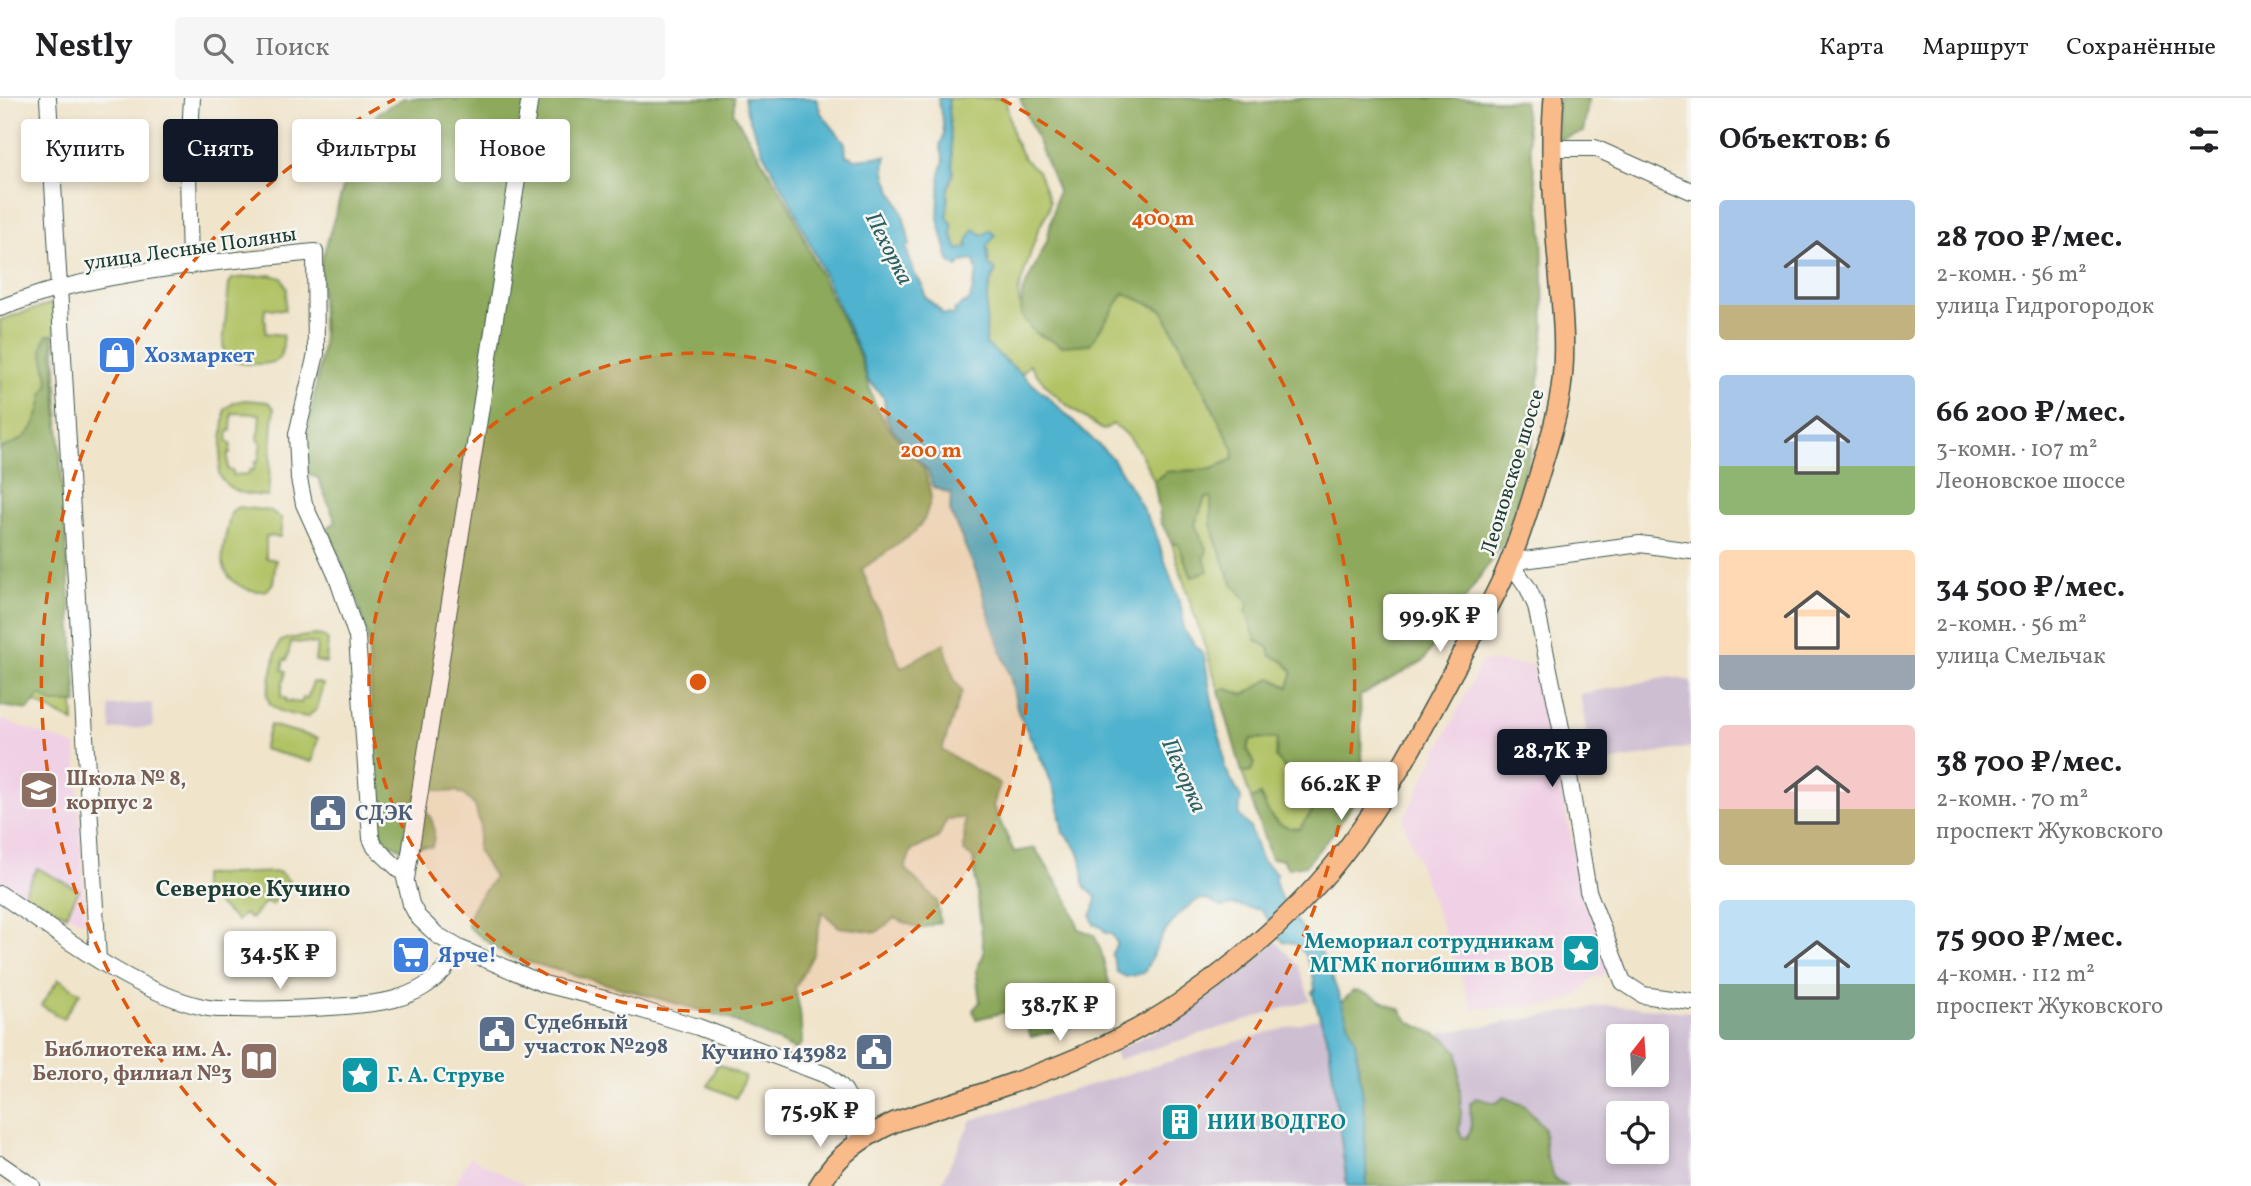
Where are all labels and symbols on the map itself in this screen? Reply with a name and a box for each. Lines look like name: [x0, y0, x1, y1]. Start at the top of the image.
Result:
text: 400 m: [1132, 205, 1194, 234]
water label: Пехорка: [856, 207, 920, 291]
street label: улица Лесные Поляны: [82, 220, 299, 279]
shop icon: Хозмаркет: [96, 334, 138, 376]
place label: Хозмаркет: [144, 342, 255, 371]
street label: Леоновское шоссе: [1474, 385, 1553, 559]
text: 200 m: [900, 437, 962, 466]
pin: 99.9K ₽: [1375, 594, 1505, 654]
centre of rings: [686, 670, 710, 694]
pin: 28.7K ₽: [1487, 730, 1617, 789]
water label: Пехорка: [1153, 734, 1214, 818]
pin: 66.2K ₽: [1276, 762, 1406, 822]
place label: Школа № 8, корпус 2: [66, 765, 186, 818]
school or university icon: Школа № 8, корпус 2: [18, 769, 60, 811]
public building icon: СДЭК: [307, 792, 349, 834]
place label: СДЭК: [355, 800, 413, 829]
district label: Северное Кучино: [155, 874, 351, 906]
place label: Мемориал сотрудникам МГМК погибшим в ВОВ: [1304, 928, 1554, 981]
pin: 34.5K ₽: [215, 932, 345, 991]
place icon: Мемориал сотрудникам МГМК погибшим в ВОВ: [1560, 932, 1602, 974]
supermarket icon: Ярче!: [390, 934, 432, 976]
place label: Ярче!: [438, 942, 497, 971]
pin: 38.7K ₽: [995, 984, 1125, 1043]
place label: Судебный участок №298: [524, 1009, 668, 1062]
public building icon: Судебный участок №298: [476, 1013, 518, 1055]
north arrow: [1606, 1024, 1670, 1087]
public building icon: Кучино 143982: [853, 1031, 895, 1073]
place label: Библиотека им. А. Белого, филиал №3: [32, 1036, 232, 1089]
place label: Кучино 143982: [701, 1039, 847, 1068]
library icon: Библиотека им. А. Белого, филиал №3: [238, 1040, 280, 1082]
place icon: Г. А. Струве: [339, 1054, 381, 1096]
place label: Г. А. Струве: [387, 1062, 505, 1091]
pin: 75.9K ₽: [755, 1090, 885, 1149]
building icon: НИИ ВОДГЕО: [1159, 1101, 1201, 1143]
place label: НИИ ВОДГЕО: [1207, 1109, 1346, 1138]

